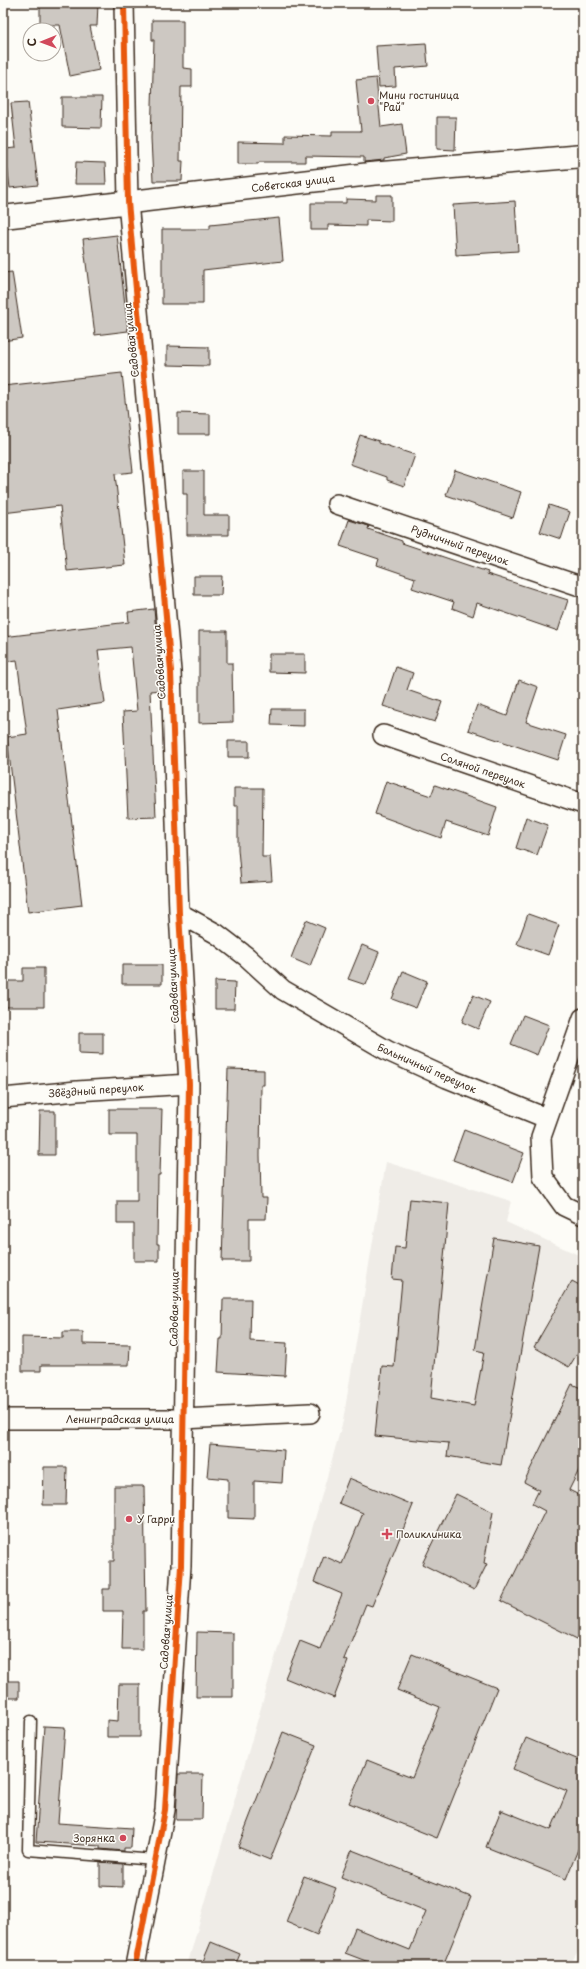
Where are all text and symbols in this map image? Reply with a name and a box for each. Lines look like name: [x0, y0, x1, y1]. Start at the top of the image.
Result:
north arrow: [22, 22, 62, 62]
text: С: [23, 38, 40, 46]
place label: Мини гостиница "Рай": [379, 87, 460, 114]
marker: Мини гостиница "Рай": [366, 96, 376, 106]
street label: Советская улица: [250, 170, 336, 195]
street label: Садовая улица: [119, 301, 142, 378]
street label: Рудничный переулок: [409, 521, 511, 569]
street label: Садовая улица: [148, 623, 169, 700]
street label: Соляной переулок: [438, 748, 528, 792]
street label: Садовая улица: [163, 947, 182, 1024]
street label: Больничный переулок: [375, 1039, 479, 1097]
street label: Звёздный переулок: [48, 1079, 144, 1101]
street label: Садовая улица: [165, 1271, 182, 1347]
street label: Ленинградская улица: [66, 1411, 175, 1426]
place label: У Гарри: [137, 1511, 175, 1526]
marker: У Гарри: [124, 1514, 134, 1524]
place label: Поликлиника: [396, 1526, 462, 1541]
marker: Поликлиника: [381, 1528, 393, 1540]
street label: Садовая улица: [155, 1593, 176, 1670]
place label: Зорянка: [73, 1830, 116, 1845]
marker: Зорянка: [118, 1833, 128, 1843]

